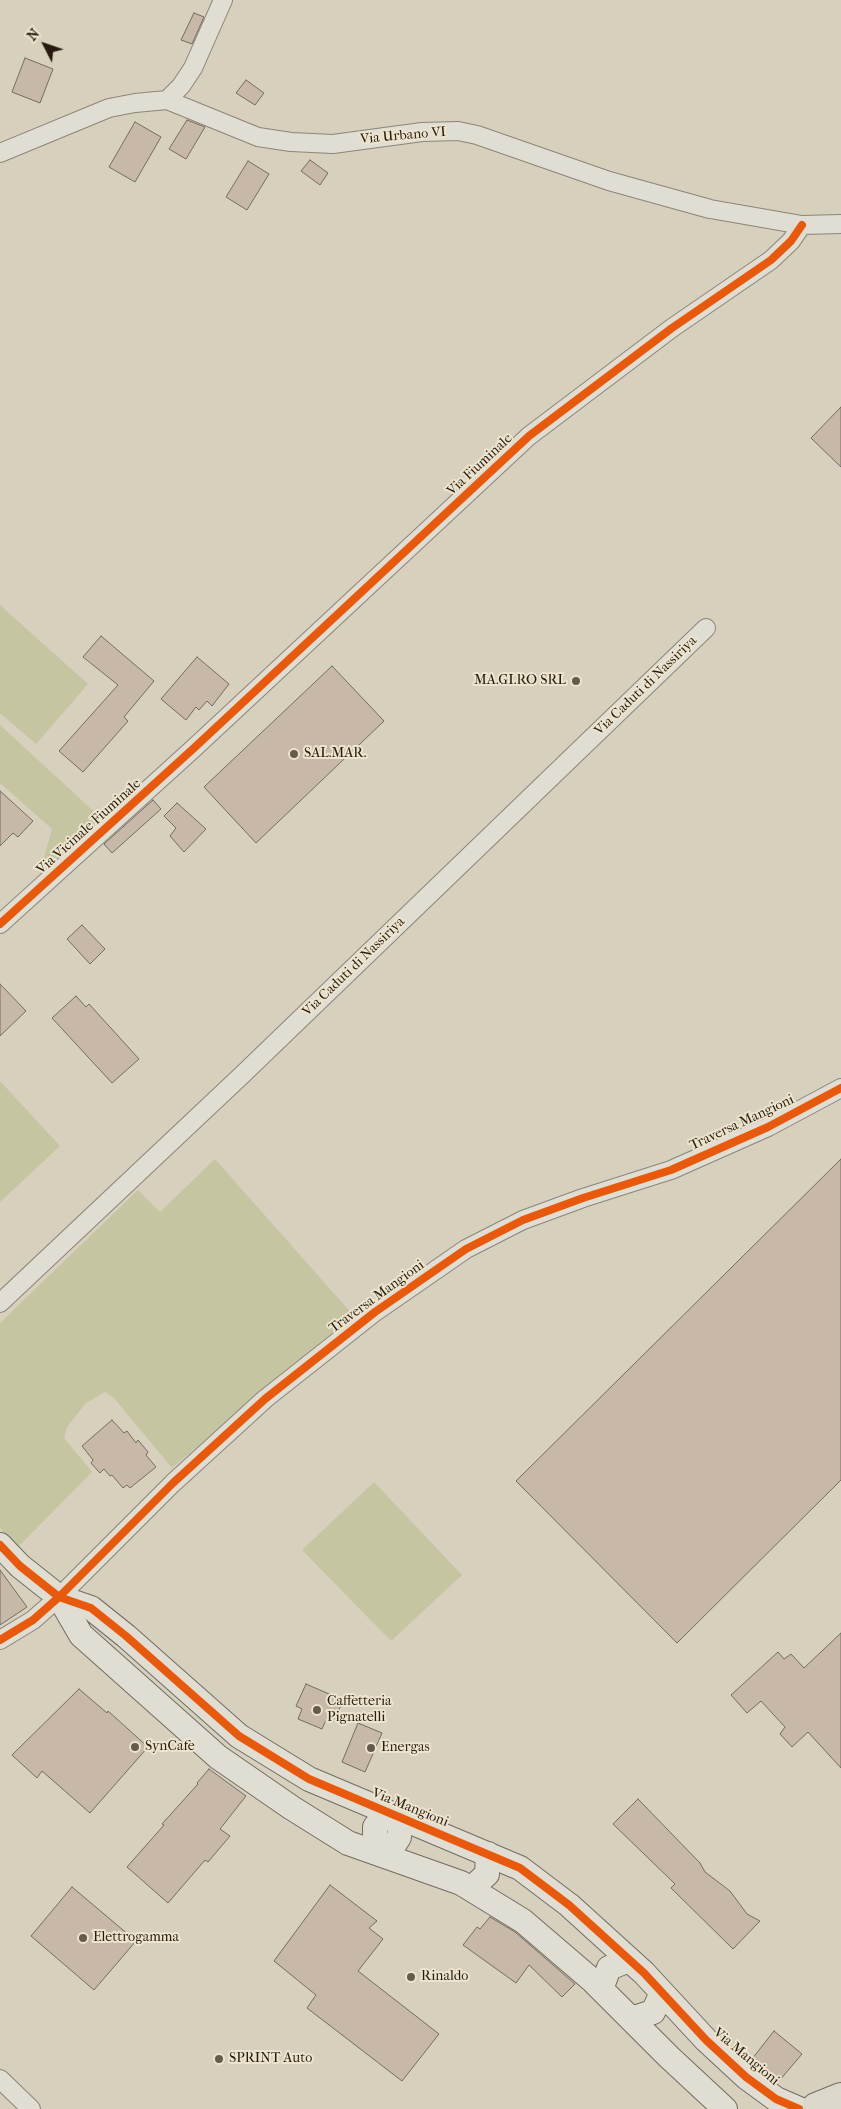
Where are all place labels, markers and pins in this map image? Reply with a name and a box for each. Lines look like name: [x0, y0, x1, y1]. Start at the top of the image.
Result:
place label: MA.GI.RO SRL: [474, 673, 566, 689]
marker: MA.GI.RO SRL: [570, 675, 582, 687]
place label: SAL.MAR.: [304, 746, 367, 762]
marker: SAL.MAR.: [288, 748, 300, 760]
place label: Caffetteria Pignatelli: [327, 1694, 392, 1726]
marker: Caffetteria Pignatelli: [311, 1704, 323, 1716]
place label: SynCafe: [145, 1739, 195, 1755]
place label: Energas: [381, 1740, 430, 1756]
marker: SynCafe: [129, 1741, 141, 1753]
marker: Energas: [365, 1742, 377, 1754]
place label: Elettrogamma: [93, 1930, 179, 1946]
marker: Elettrogamma: [77, 1932, 89, 1944]
place label: Rinaldo: [421, 1969, 468, 1985]
marker: Rinaldo: [405, 1971, 417, 1983]
place label: SPRINT Auto: [229, 2051, 312, 2067]
marker: SPRINT Auto: [213, 2053, 225, 2065]

